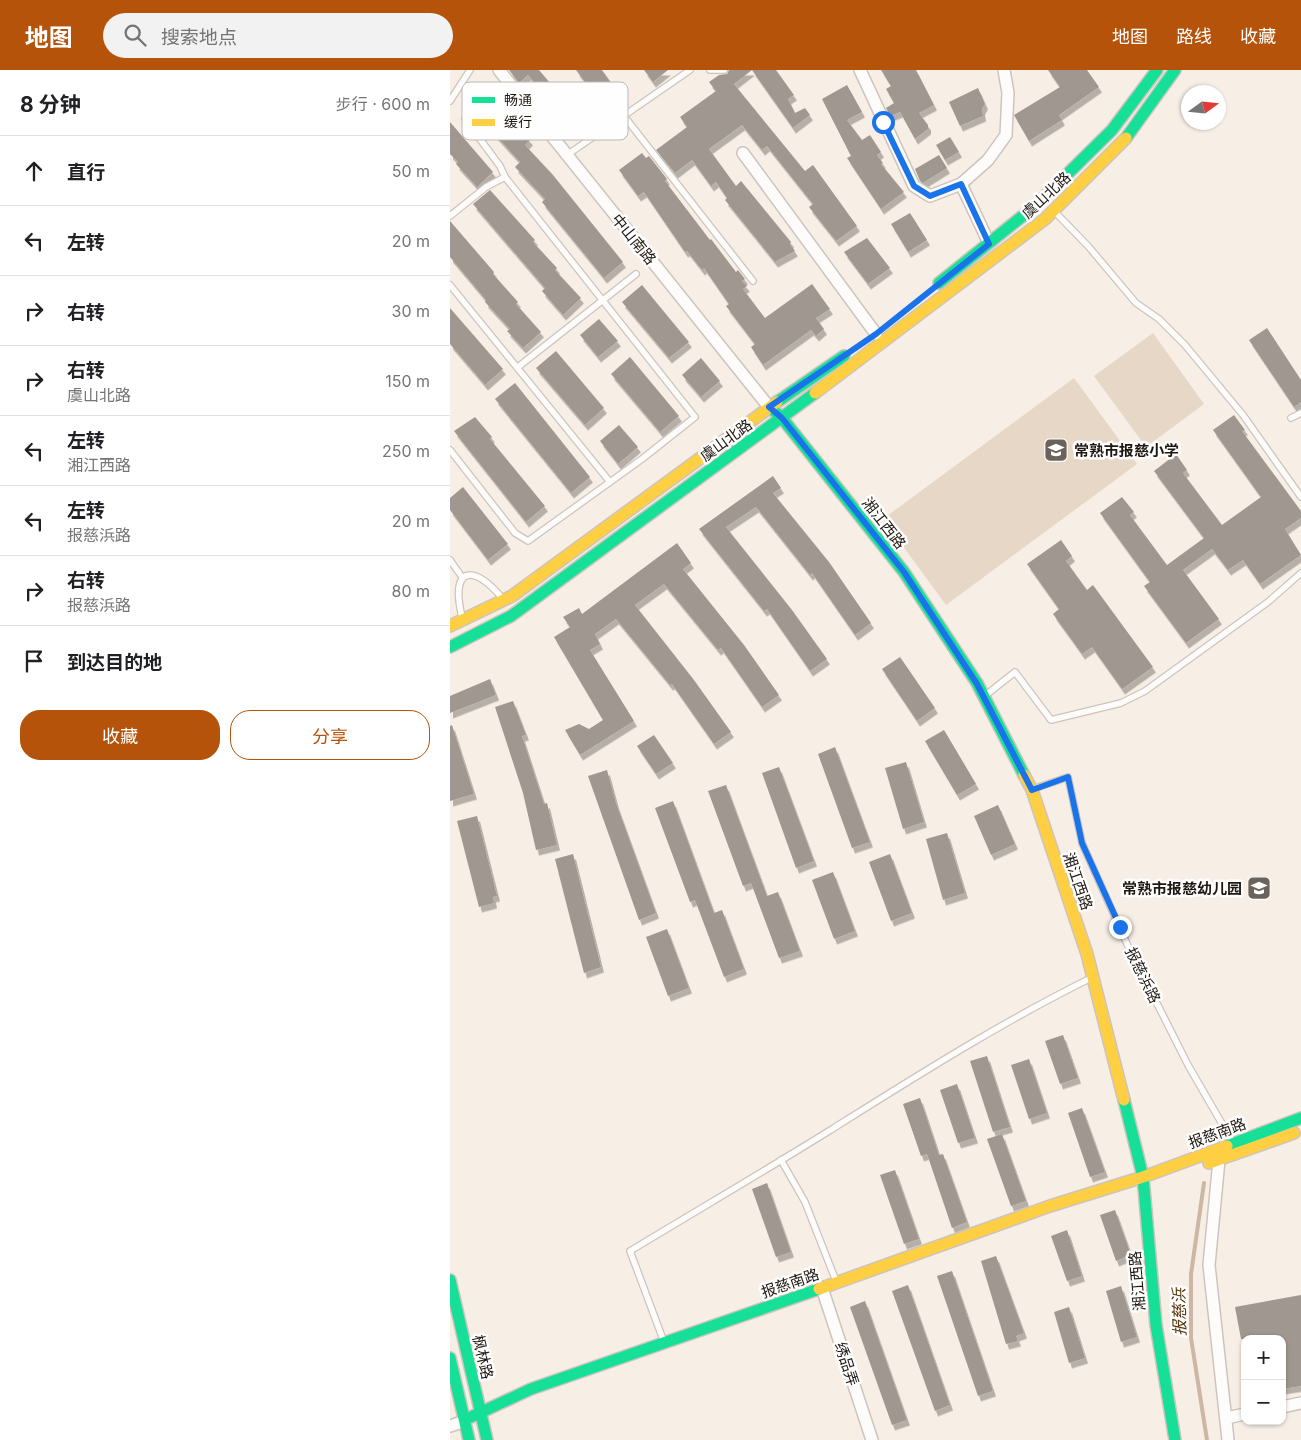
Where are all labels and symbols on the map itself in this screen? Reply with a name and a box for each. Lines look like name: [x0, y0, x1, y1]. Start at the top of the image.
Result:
legend: [462, 82, 628, 140]
north arrow: [1181, 85, 1226, 130]
text: 畅通: [504, 91, 532, 108]
route start: [872, 111, 895, 134]
text: 缓行: [504, 113, 532, 130]
street label: 虞山北路: [1018, 168, 1074, 222]
street label: 中山南路: [608, 210, 660, 268]
street label: 虞山北路: [696, 415, 756, 465]
school or university icon: 常熟市报慈小学: [1043, 437, 1069, 463]
place label: 常熟市报慈小学: [1074, 441, 1179, 460]
street label: 湘江西路: [858, 494, 910, 552]
street label: 湘江西路: [1059, 850, 1097, 912]
school or university icon: 常熟市报慈幼儿园: [1246, 875, 1272, 901]
place label: 常熟市报慈幼儿园: [1122, 879, 1242, 898]
route end: [1109, 916, 1132, 939]
street label: 报慈浜路: [1121, 944, 1165, 1006]
street label: 报慈南路: [1186, 1114, 1248, 1152]
street label: 湘江西路: [1125, 1250, 1149, 1312]
street label: 报慈南路: [759, 1264, 821, 1302]
water label: 报慈浜: [1169, 1286, 1189, 1336]
street label: 枫林路: [469, 1333, 497, 1381]
street label: 绣品弄: [831, 1340, 863, 1388]

